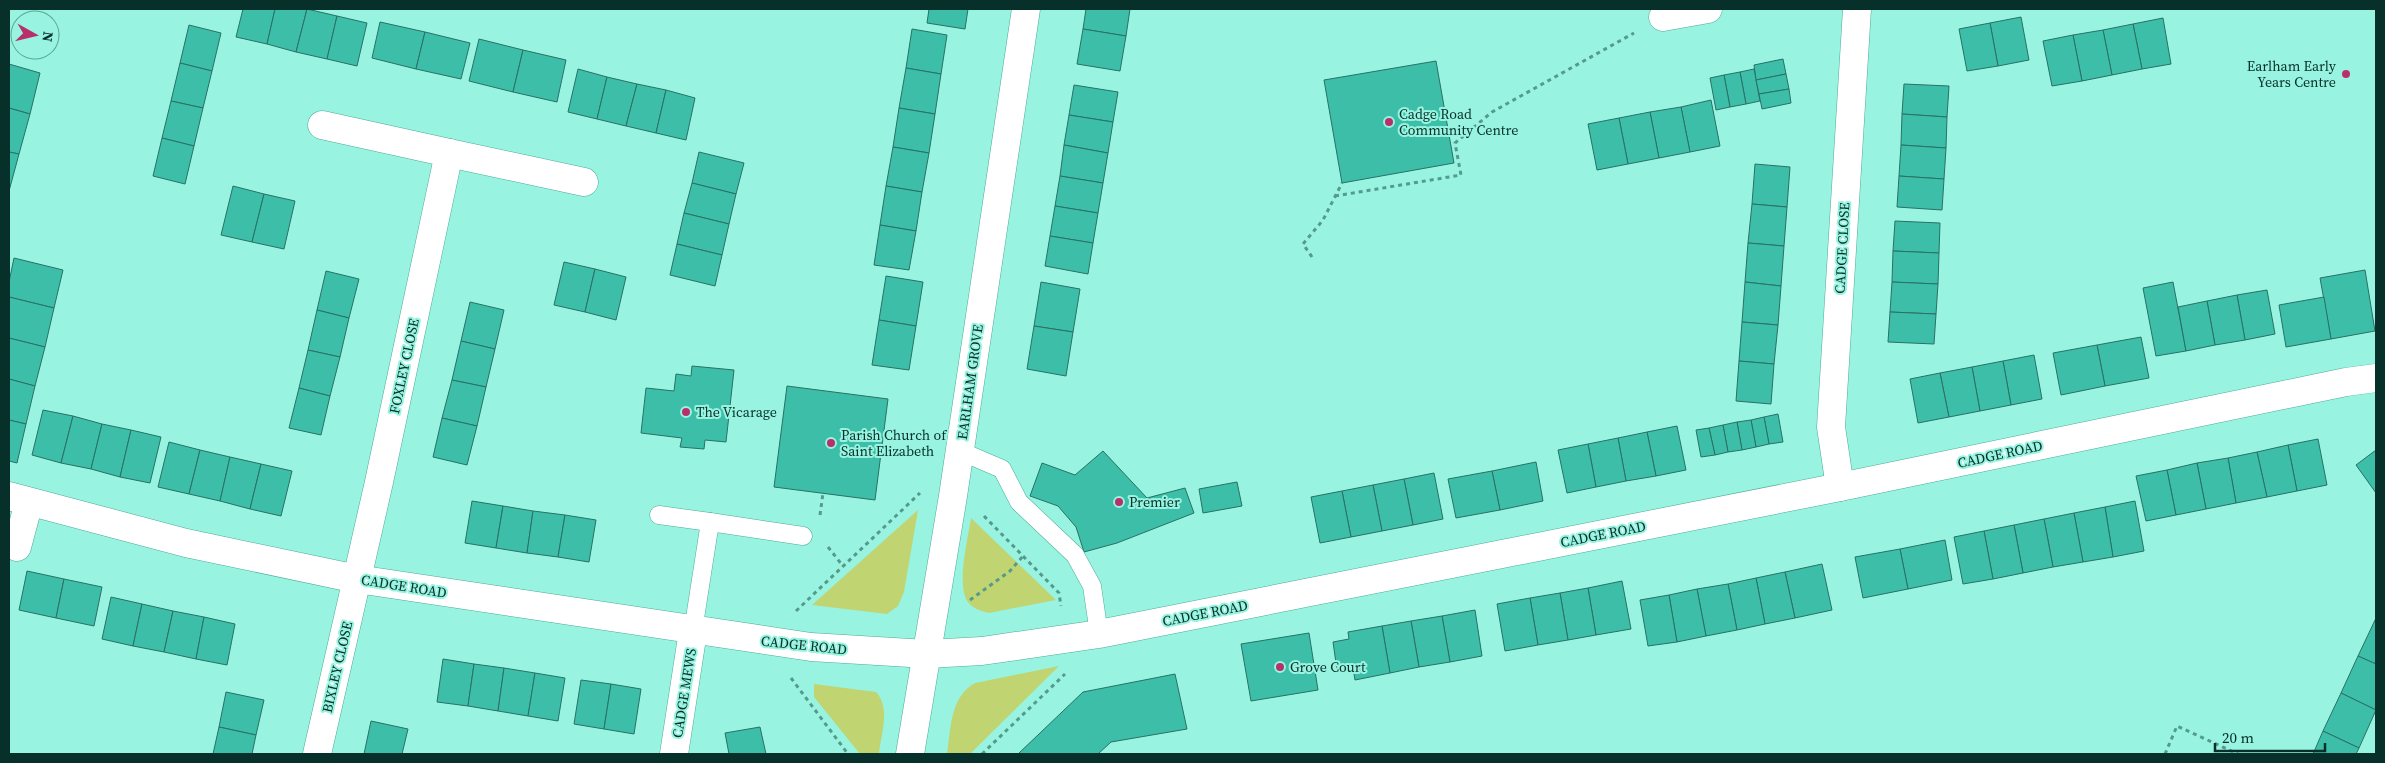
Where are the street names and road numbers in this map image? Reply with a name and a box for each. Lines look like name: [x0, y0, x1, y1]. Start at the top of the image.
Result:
street label: CADGE CLOSE: [1830, 202, 1854, 294]
street label: FOXLEY CLOSE: [384, 317, 424, 415]
street label: EARLHAM GROVE: [952, 323, 988, 441]
street label: CADGE ROAD: [1956, 435, 2044, 473]
street label: CADGE ROAD: [1559, 516, 1647, 552]
street label: CADGE ROAD: [360, 569, 448, 603]
street label: CADGE ROAD: [1161, 595, 1249, 631]
street label: BIXLEY CLOSE: [317, 619, 357, 715]
street label: CADGE ROAD: [760, 631, 848, 659]
street label: CADGE MEWS: [667, 647, 701, 739]

